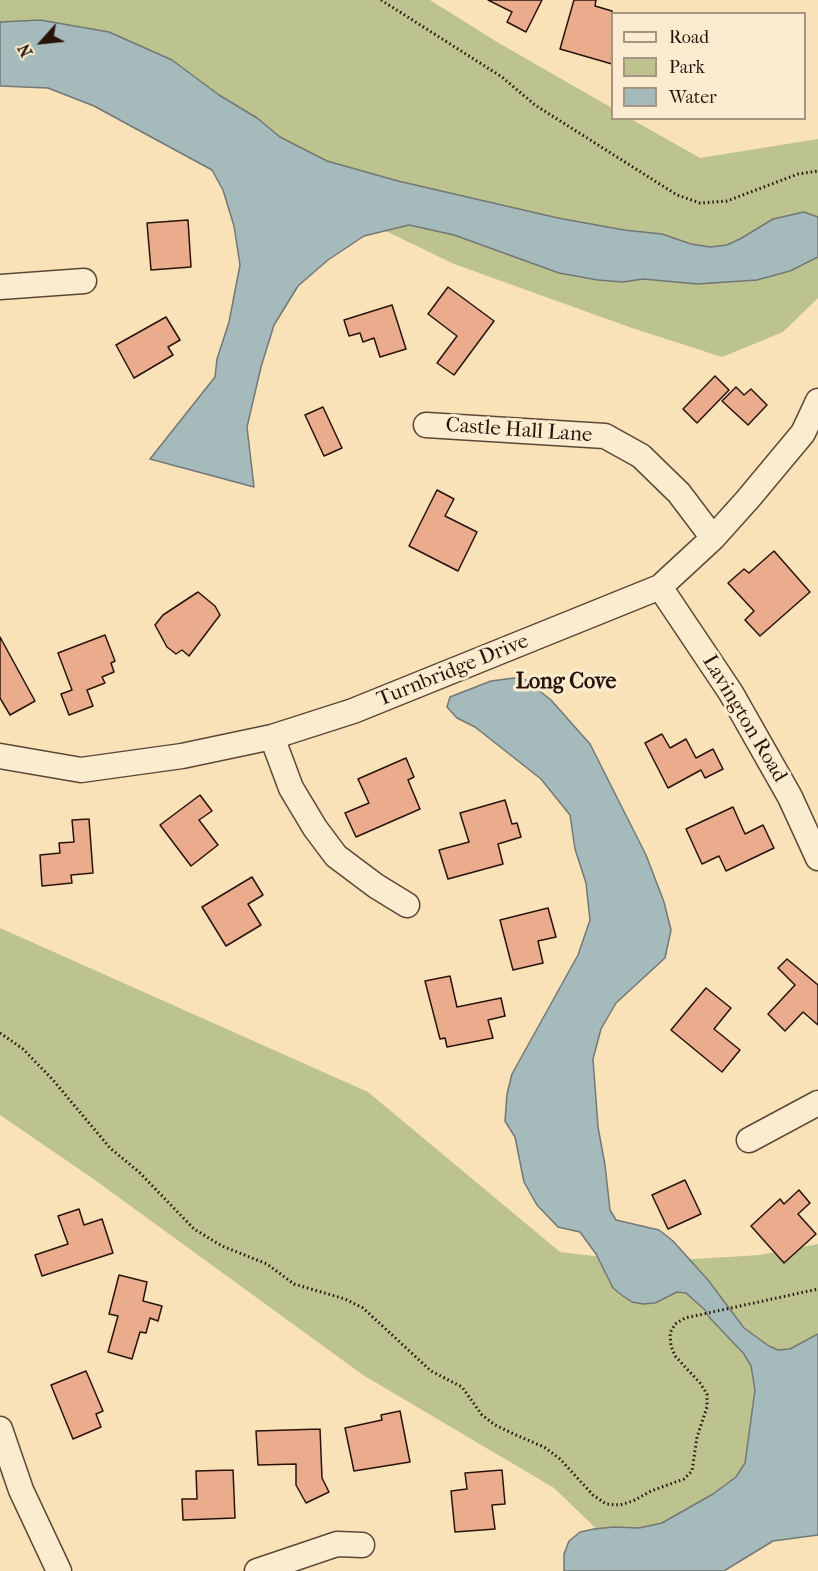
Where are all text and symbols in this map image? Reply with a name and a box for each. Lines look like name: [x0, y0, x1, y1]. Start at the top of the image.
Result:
north arrow: [12, 12, 72, 72]
legend: [611, 12, 806, 120]
text: Road: [669, 27, 709, 48]
text: N: [14, 41, 37, 60]
text: Park: [669, 57, 705, 78]
text: Water: [669, 87, 717, 108]
street label: Castle Hall Lane: [445, 413, 593, 449]
street label: Turnbridge Drive: [374, 629, 532, 713]
street label: Lavington Road: [696, 651, 792, 787]
district label: Long Cove: [516, 670, 616, 696]

